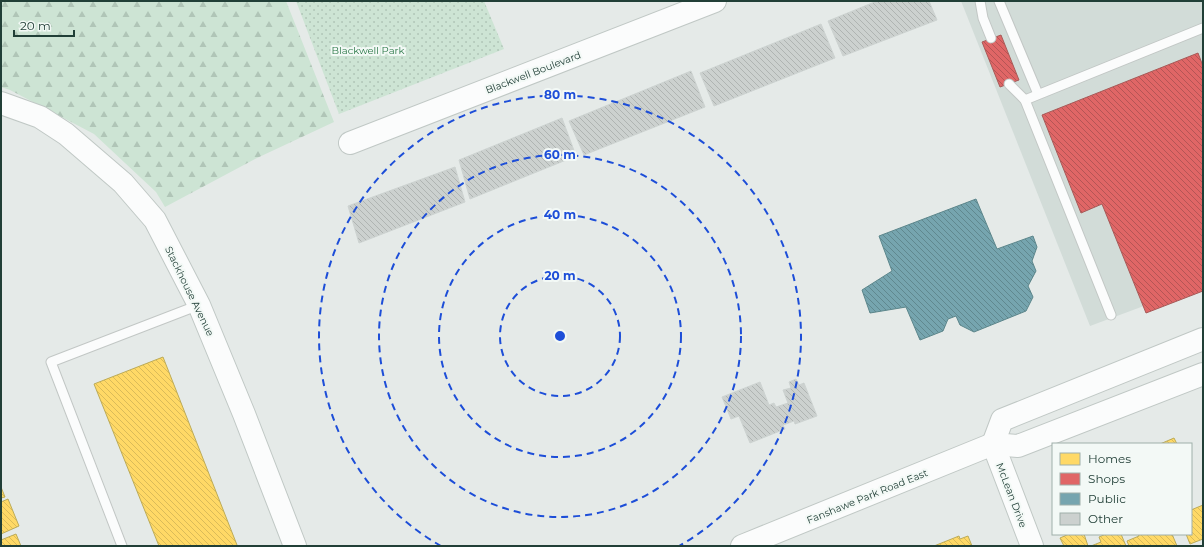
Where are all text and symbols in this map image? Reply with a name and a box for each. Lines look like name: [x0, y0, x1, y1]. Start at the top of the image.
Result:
scale bar: [14, 12, 74, 38]
text: 20 m: [20, 18, 51, 33]
park label: Blackwell Park: [332, 44, 404, 57]
street label: Blackwell Boulevard: [484, 48, 583, 97]
text: 80 m: [544, 87, 576, 102]
text: 60 m: [544, 147, 576, 162]
text: 40 m: [544, 207, 576, 222]
street label: Stackhouse Avenue: [162, 244, 217, 338]
text: 20 m: [544, 268, 576, 283]
centre of rings: [553, 329, 567, 343]
legend: [1052, 443, 1192, 535]
text: Homes: [1088, 451, 1131, 466]
street label: McLean Drive: [993, 461, 1030, 529]
street label: Fanshawe Park Road East: [805, 466, 930, 527]
text: Shops: [1088, 471, 1125, 486]
text: Public: [1088, 491, 1126, 506]
text: Other: [1088, 511, 1123, 526]

